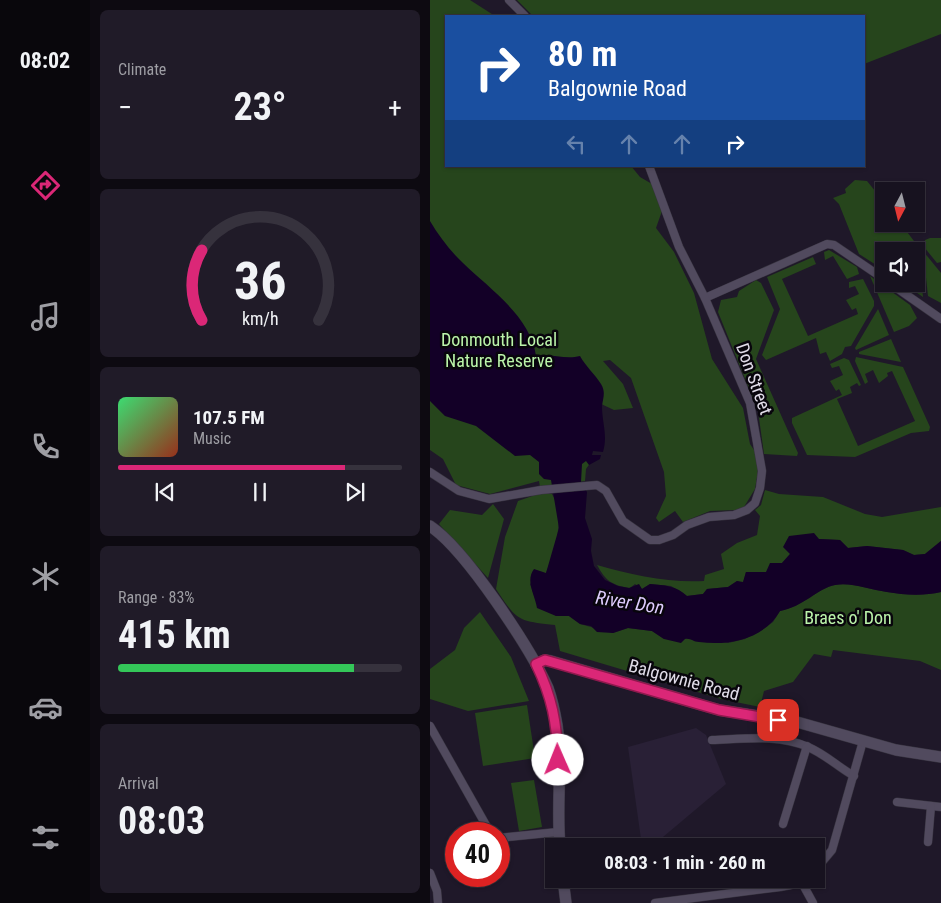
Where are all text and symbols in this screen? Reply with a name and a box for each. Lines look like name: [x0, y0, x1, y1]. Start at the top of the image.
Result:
text: 80 m: [548, 34, 617, 75]
icon: right: [465, 35, 530, 100]
text: 08:02: [20, 48, 70, 73]
text: Climate: [118, 60, 166, 79]
text: Balgownie Road: [548, 76, 687, 101]
text: 23°: [233, 85, 287, 129]
text: −: [118, 91, 132, 124]
text: +: [388, 91, 402, 124]
icon: left: [562, 130, 590, 158]
icon: ahead: [615, 130, 643, 158]
icon: ahead: [668, 130, 696, 158]
icon: right: [721, 130, 749, 158]
icon: directions: [28, 168, 63, 203]
north arrow: [875, 182, 925, 232]
map controls: [875, 182, 925, 292]
button: sound: [875, 242, 925, 292]
text: 36: [234, 251, 286, 312]
icon: music: [28, 299, 63, 334]
text: km/h: [242, 308, 278, 329]
park label: Donmouth Local Nature Reserve: [441, 329, 557, 371]
street label: Don Street: [732, 340, 777, 417]
text: 107.5 FM: [193, 406, 265, 429]
icon: phone: [28, 429, 63, 464]
text: Music: [193, 429, 231, 448]
icon: previous: [151, 478, 179, 506]
icon: pause: [246, 478, 274, 506]
icon: next: [341, 478, 369, 506]
icon: climate: [28, 559, 63, 594]
water label: River Don: [594, 586, 666, 619]
text: Range · 83%: [118, 588, 194, 607]
park label: Braes o' Don: [804, 607, 892, 628]
text: 415 km: [118, 613, 231, 657]
street label: Balgownie Road: [626, 655, 742, 704]
icon: car: [28, 690, 63, 725]
pin: [757, 699, 799, 741]
icon: arrive: [764, 706, 792, 734]
position arrow: [531, 733, 583, 785]
text: Arrival: [118, 774, 159, 793]
text: 08:03: [118, 799, 205, 843]
icon: filters: [28, 820, 63, 855]
speed limit sign: 40: [445, 822, 510, 887]
text: 08:03 · 1 min · 260 m: [604, 851, 766, 874]

